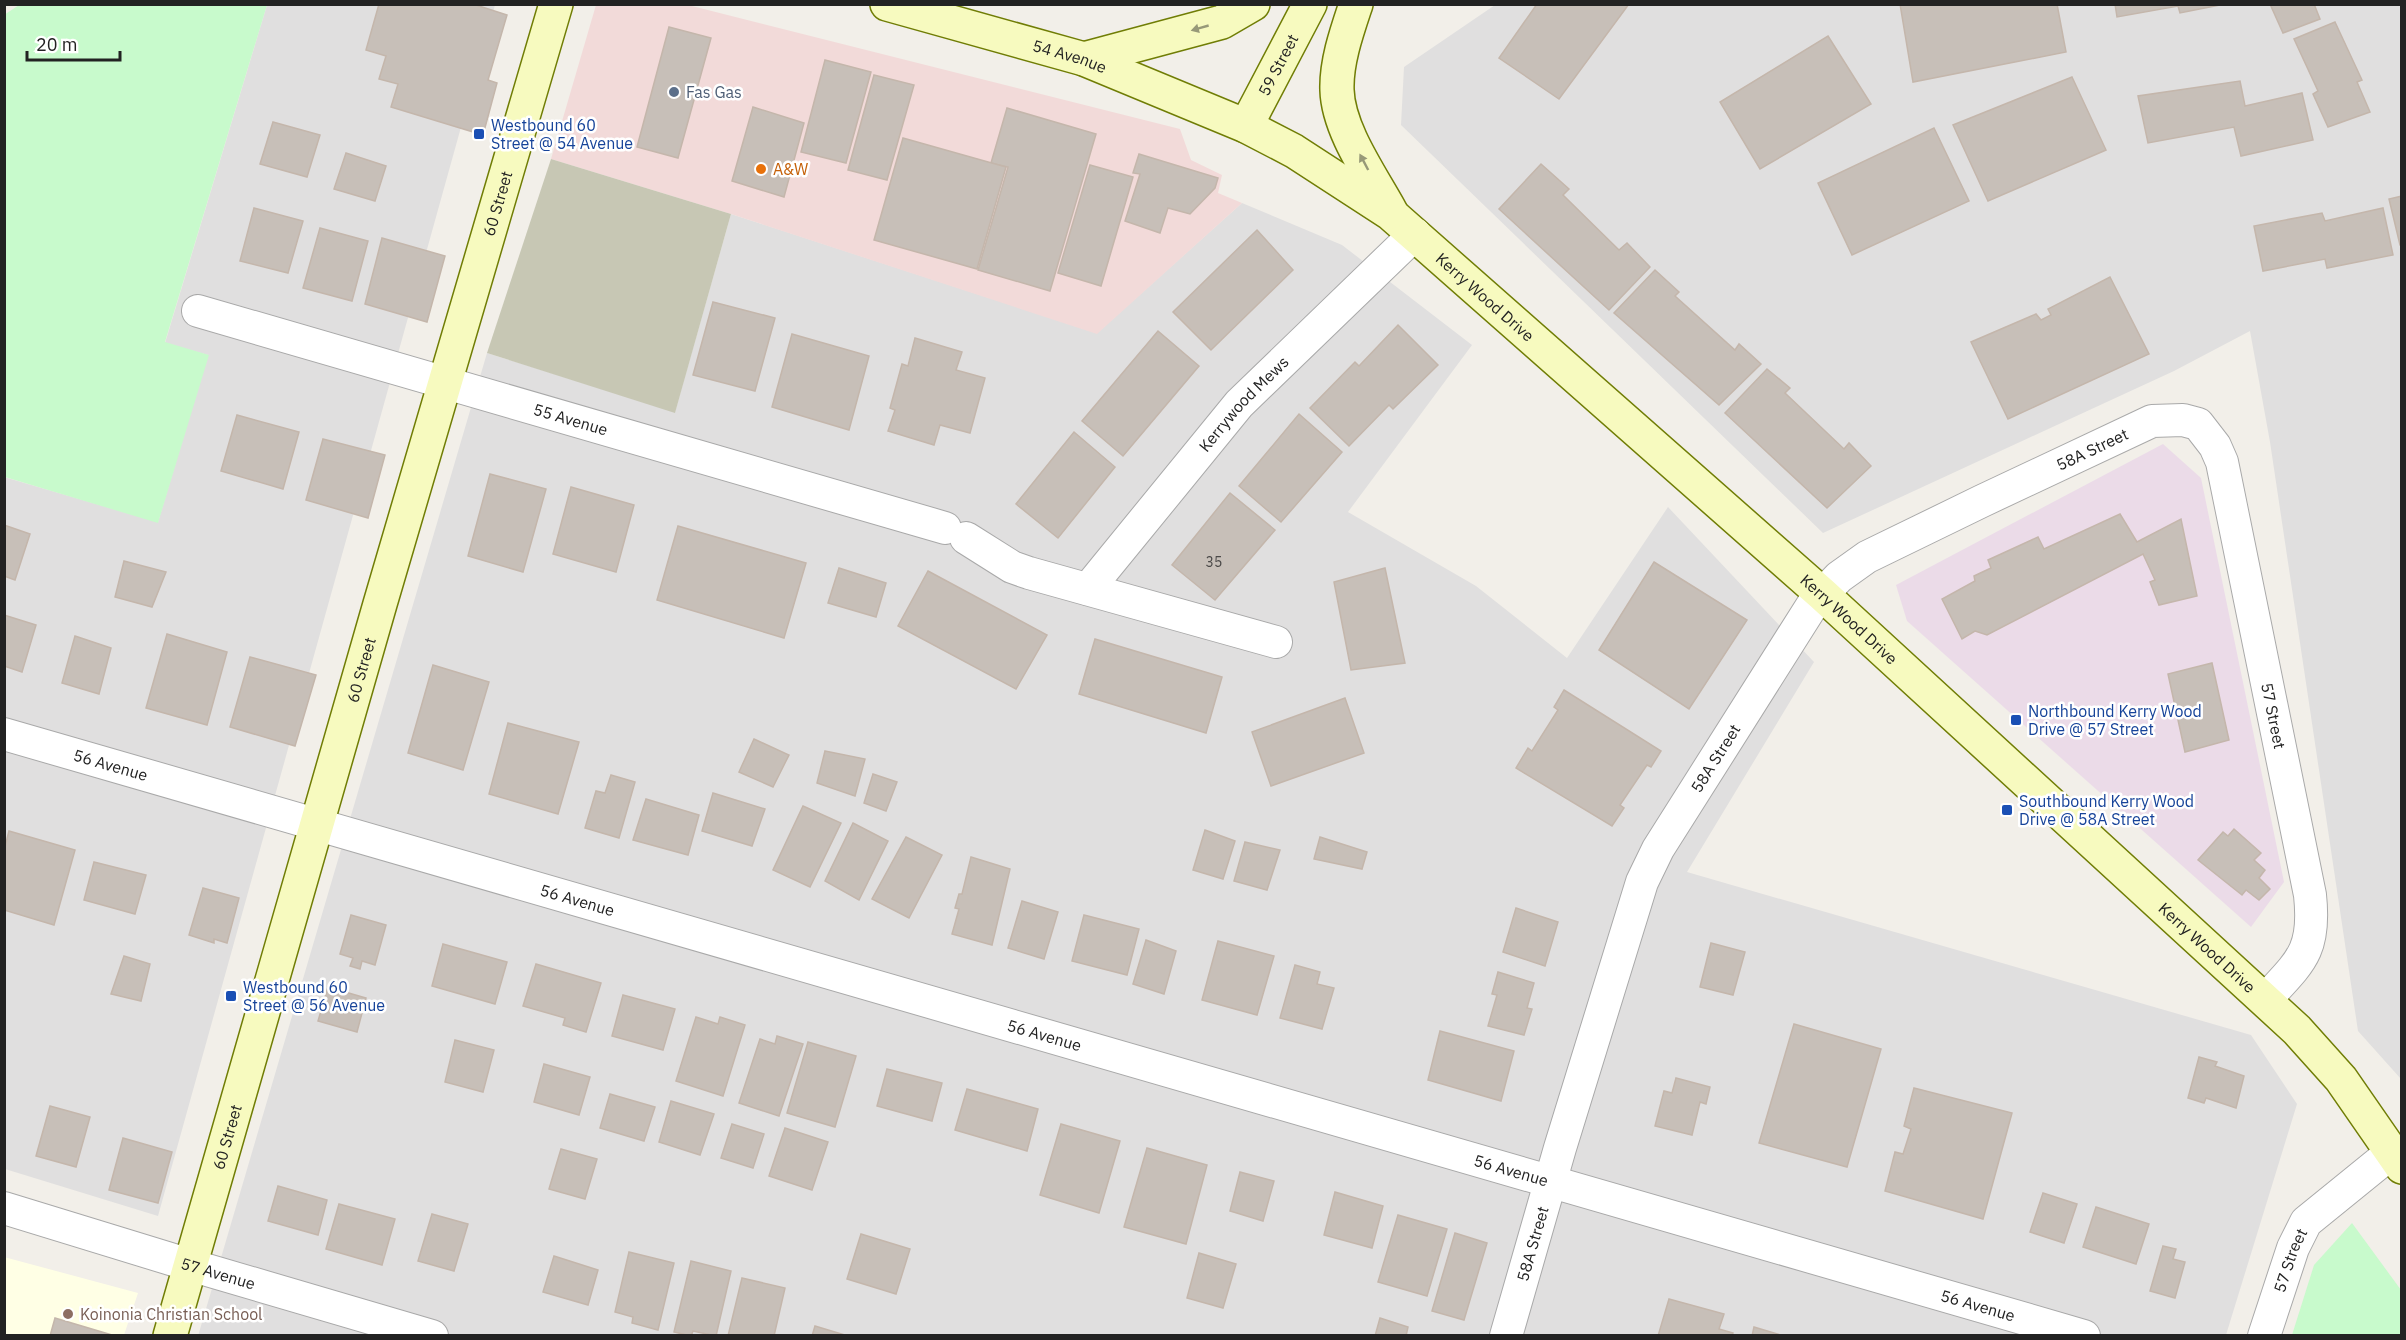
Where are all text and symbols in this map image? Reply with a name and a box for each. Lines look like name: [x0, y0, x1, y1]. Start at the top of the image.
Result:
scale bar: [27, 24, 120, 62]
one-way arrow: [1191, 24, 1209, 33]
street label: 59 Street: [1254, 31, 1302, 99]
text: 20 m: [36, 33, 78, 56]
street label: 54 Avenue: [1030, 35, 1110, 77]
place label: Fas Gas: [686, 82, 742, 102]
marker: Fas Gas: [667, 85, 681, 99]
place label: Westbound 60 Street @ 54 Avenue: [491, 115, 633, 153]
marker: Westbound 60 Street @ 54 Avenue: [472, 127, 486, 141]
one-way arrow: [1359, 154, 1369, 171]
place label: A&W: [773, 159, 808, 179]
marker: A&W: [754, 162, 768, 176]
street label: 60 Street: [478, 168, 517, 238]
street label: Kerry Wood Drive: [1432, 248, 1538, 346]
street label: Kerrywood Mews: [1194, 352, 1293, 456]
street label: 55 Avenue: [531, 399, 610, 440]
street label: 58A Street: [2053, 424, 2131, 475]
house number: 35: [1206, 553, 1222, 571]
street label: Kerry Wood Drive: [1796, 570, 1902, 668]
street label: 60 Street: [342, 635, 380, 705]
street label: 57 Street: [2257, 681, 2290, 751]
place label: Northbound Kerry Wood Drive @ 57 Street: [2028, 701, 2202, 739]
marker: Northbound Kerry Wood Drive @ 57 Street: [2009, 713, 2023, 727]
street label: 58A Street: [1686, 720, 1744, 796]
street label: 56 Avenue: [71, 745, 150, 785]
place label: Southbound Kerry Wood Drive @ 58A Street: [2019, 791, 2194, 829]
marker: Southbound Kerry Wood Drive @ 58A Street: [2000, 803, 2014, 817]
street label: 56 Avenue: [538, 880, 617, 920]
street label: Kerry Wood Drive: [2155, 898, 2260, 997]
place label: Westbound 60 Street @ 56 Avenue: [243, 977, 385, 1015]
marker: Westbound 60 Street @ 56 Avenue: [224, 989, 238, 1003]
street label: 56 Avenue: [1005, 1015, 1084, 1055]
street label: 60 Street: [208, 1102, 246, 1172]
street label: 56 Avenue: [1472, 1150, 1551, 1190]
street label: 58A Street: [1512, 1204, 1553, 1284]
street label: 57 Street: [2269, 1225, 2311, 1295]
street label: 57 Avenue: [179, 1253, 258, 1294]
street label: 56 Avenue: [1938, 1285, 2018, 1326]
place label: Koinonia Christian School: [80, 1304, 262, 1324]
marker: Koinonia Christian School: [61, 1307, 75, 1321]

